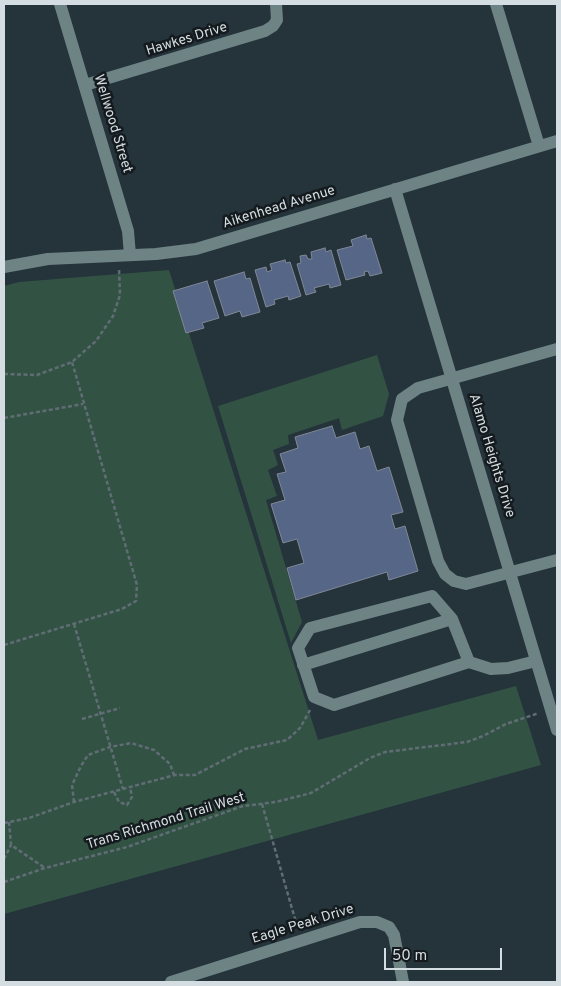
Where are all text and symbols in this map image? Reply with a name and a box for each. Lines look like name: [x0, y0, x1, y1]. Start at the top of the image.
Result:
street label: Hawkes Drive: [144, 20, 230, 60]
street label: Wellwood Street: [89, 73, 135, 175]
street label: Aikenhead Avenue: [221, 183, 337, 233]
street label: Alamo Heights Drive: [464, 392, 518, 520]
street label: Trans Richmond Trail West: [85, 790, 247, 854]
street label: Eagle Peak Drive: [250, 901, 356, 949]
scale bar: [386, 938, 504, 970]
text: 50 m: [392, 947, 427, 966]

